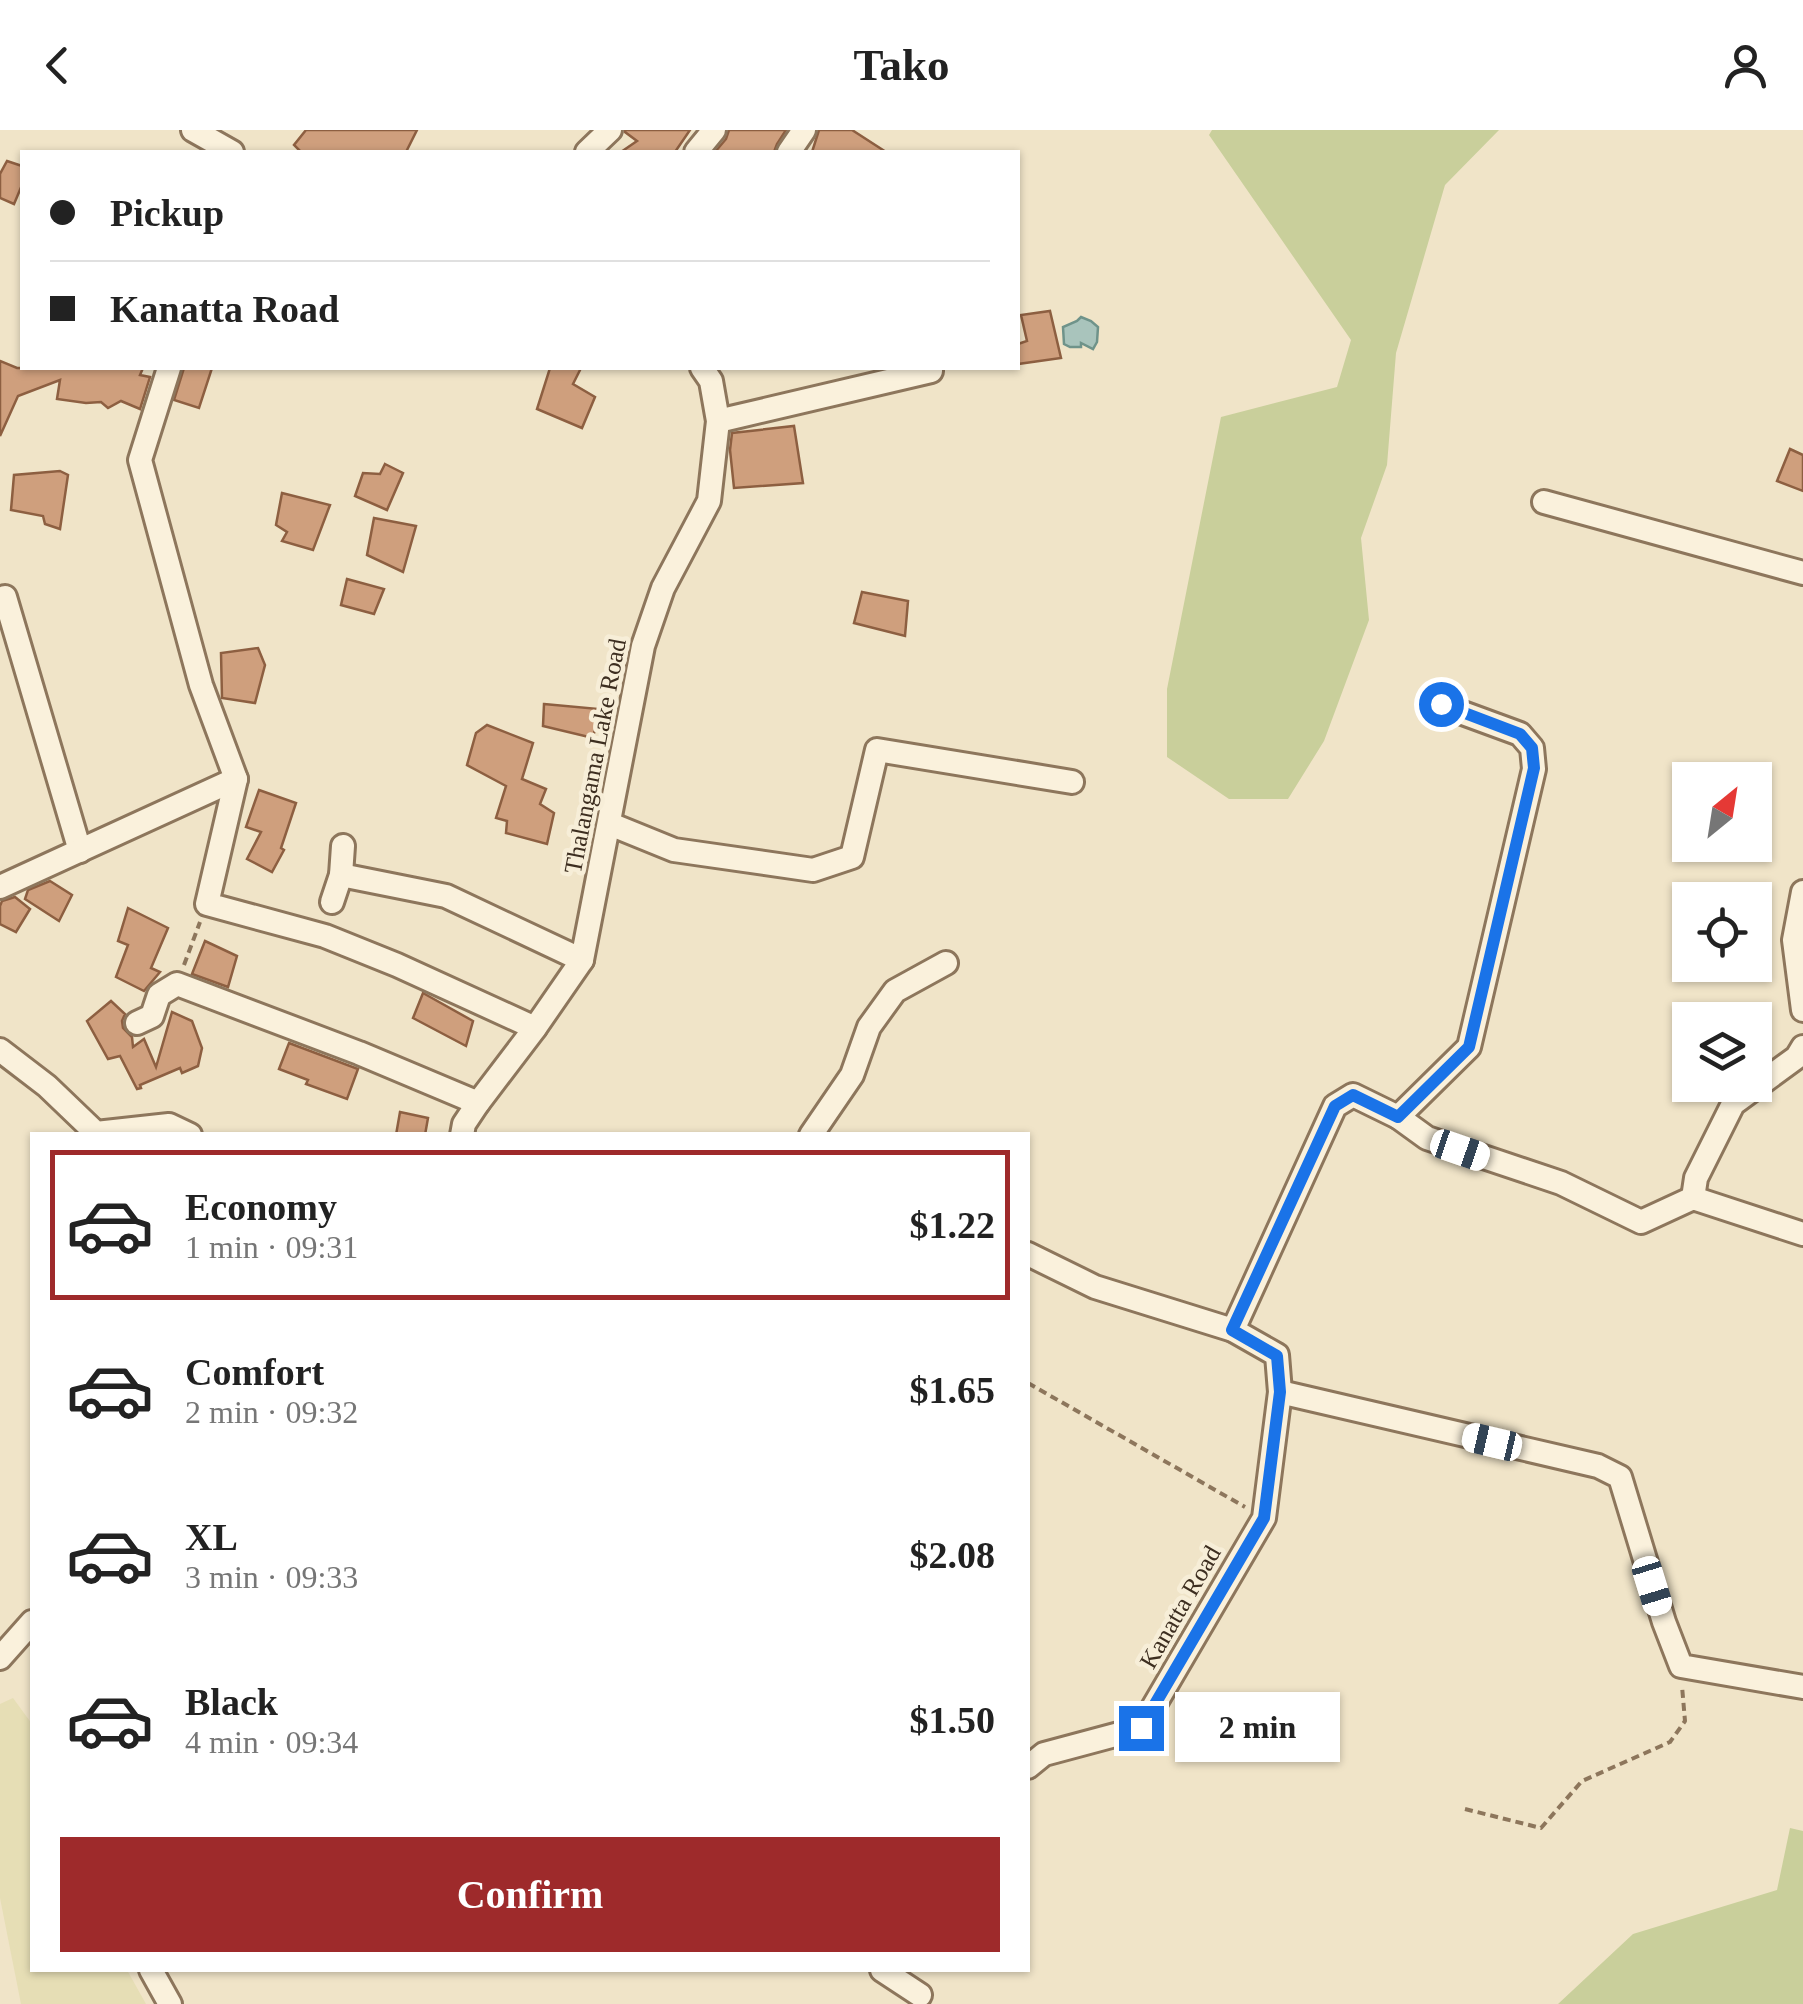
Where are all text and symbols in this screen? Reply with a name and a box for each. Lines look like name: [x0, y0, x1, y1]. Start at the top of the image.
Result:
icon: back: [30, 38, 85, 93]
icon: person: [1718, 38, 1773, 93]
text: Tako: [854, 40, 949, 90]
text: Pickup: [110, 192, 224, 234]
text: Kanatta Road: [110, 288, 339, 330]
street label: Thalangama Lake Road: [559, 636, 631, 876]
route start: [1419, 682, 1464, 727]
north arrow: [1672, 762, 1772, 862]
map controls: [1672, 762, 1772, 1102]
button: locate: [1672, 882, 1772, 982]
button: layers: [1672, 1002, 1772, 1102]
car: [1427, 1126, 1493, 1174]
icon: car: [65, 1180, 155, 1270]
text: Economy: [185, 1186, 337, 1228]
text: $1.22: [910, 1204, 995, 1246]
text: 1 min · 09:31: [185, 1229, 358, 1265]
icon: car: [65, 1345, 155, 1435]
text: Comfort: [185, 1351, 324, 1393]
text: $1.65: [910, 1369, 995, 1411]
text: 2 min · 09:32: [185, 1394, 358, 1430]
car: [1459, 1421, 1525, 1463]
icon: car: [65, 1510, 155, 1600]
text: XL: [185, 1516, 238, 1558]
text: $2.08: [910, 1534, 995, 1576]
street label: Kanatta Road: [1134, 1541, 1226, 1673]
car: [1629, 1553, 1675, 1619]
text: 3 min · 09:33: [185, 1559, 358, 1595]
icon: car: [65, 1675, 155, 1765]
text: Black: [185, 1681, 278, 1723]
callout: 2 min: [1176, 1693, 1341, 1763]
text: $1.50: [910, 1699, 995, 1741]
route end: [1119, 1706, 1164, 1751]
text: 2 min: [1219, 1709, 1296, 1745]
text: 4 min · 09:34: [185, 1724, 358, 1760]
button: Confirm: [60, 1837, 1000, 1952]

